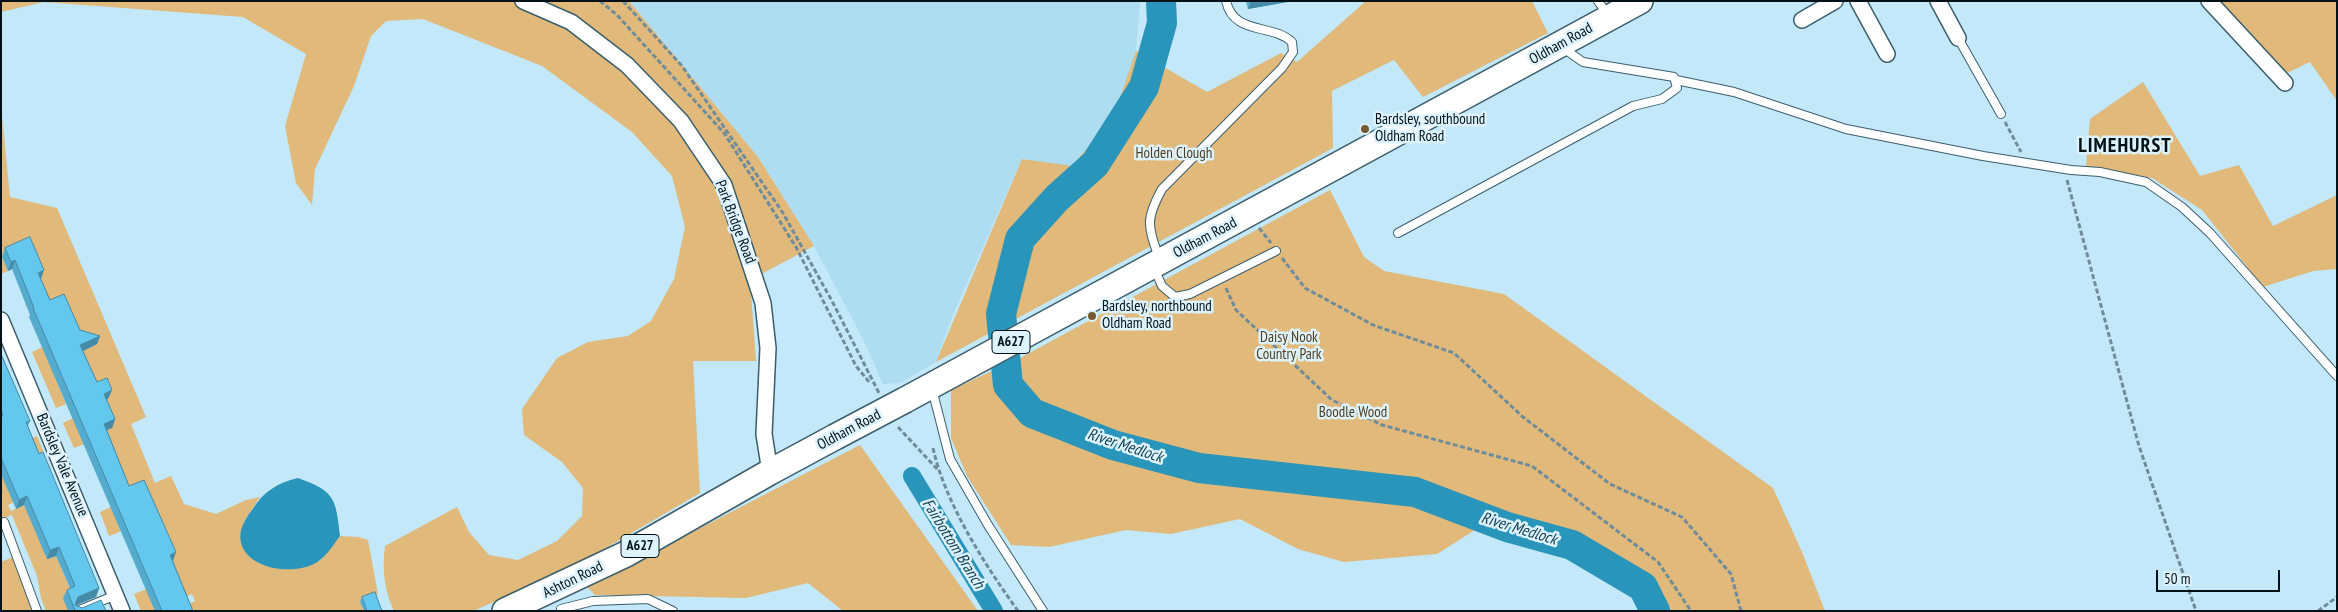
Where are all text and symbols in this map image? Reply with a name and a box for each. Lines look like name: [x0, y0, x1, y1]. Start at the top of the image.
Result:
street label: Oldham Road: [1526, 19, 1596, 69]
place label: Bardsley, southbound Oldham Road: [1375, 111, 1485, 146]
marker: Bardsley, southbound Oldham Road: [1359, 123, 1371, 135]
district label: LIMEHURST: [2077, 134, 2173, 158]
park label: Holden Clough: [1136, 145, 1212, 163]
street label: Park Bridge Road: [711, 178, 759, 266]
street label: Oldham Road: [1170, 214, 1240, 262]
place label: Bardsley, northbound Oldham Road: [1102, 298, 1212, 333]
marker: Bardsley, northbound Oldham Road: [1086, 310, 1098, 322]
park label: Daisy Nook Country Park: [1256, 329, 1322, 364]
road number: A627: [992, 331, 1030, 354]
park label: Boodle Wood: [1319, 404, 1387, 422]
street label: Oldham Road: [814, 406, 884, 454]
street label: Bardsley Vale Avenue: [32, 411, 92, 519]
water label: River Medlock: [1085, 425, 1165, 467]
water label: Fairbottom Branch: [918, 496, 988, 592]
water label: River Medlock: [1479, 508, 1559, 550]
road number: A627: [621, 534, 659, 558]
street label: Ashton Road: [540, 558, 606, 602]
scale bar: [2158, 560, 2282, 592]
text: 50 m: [2164, 569, 2190, 588]

